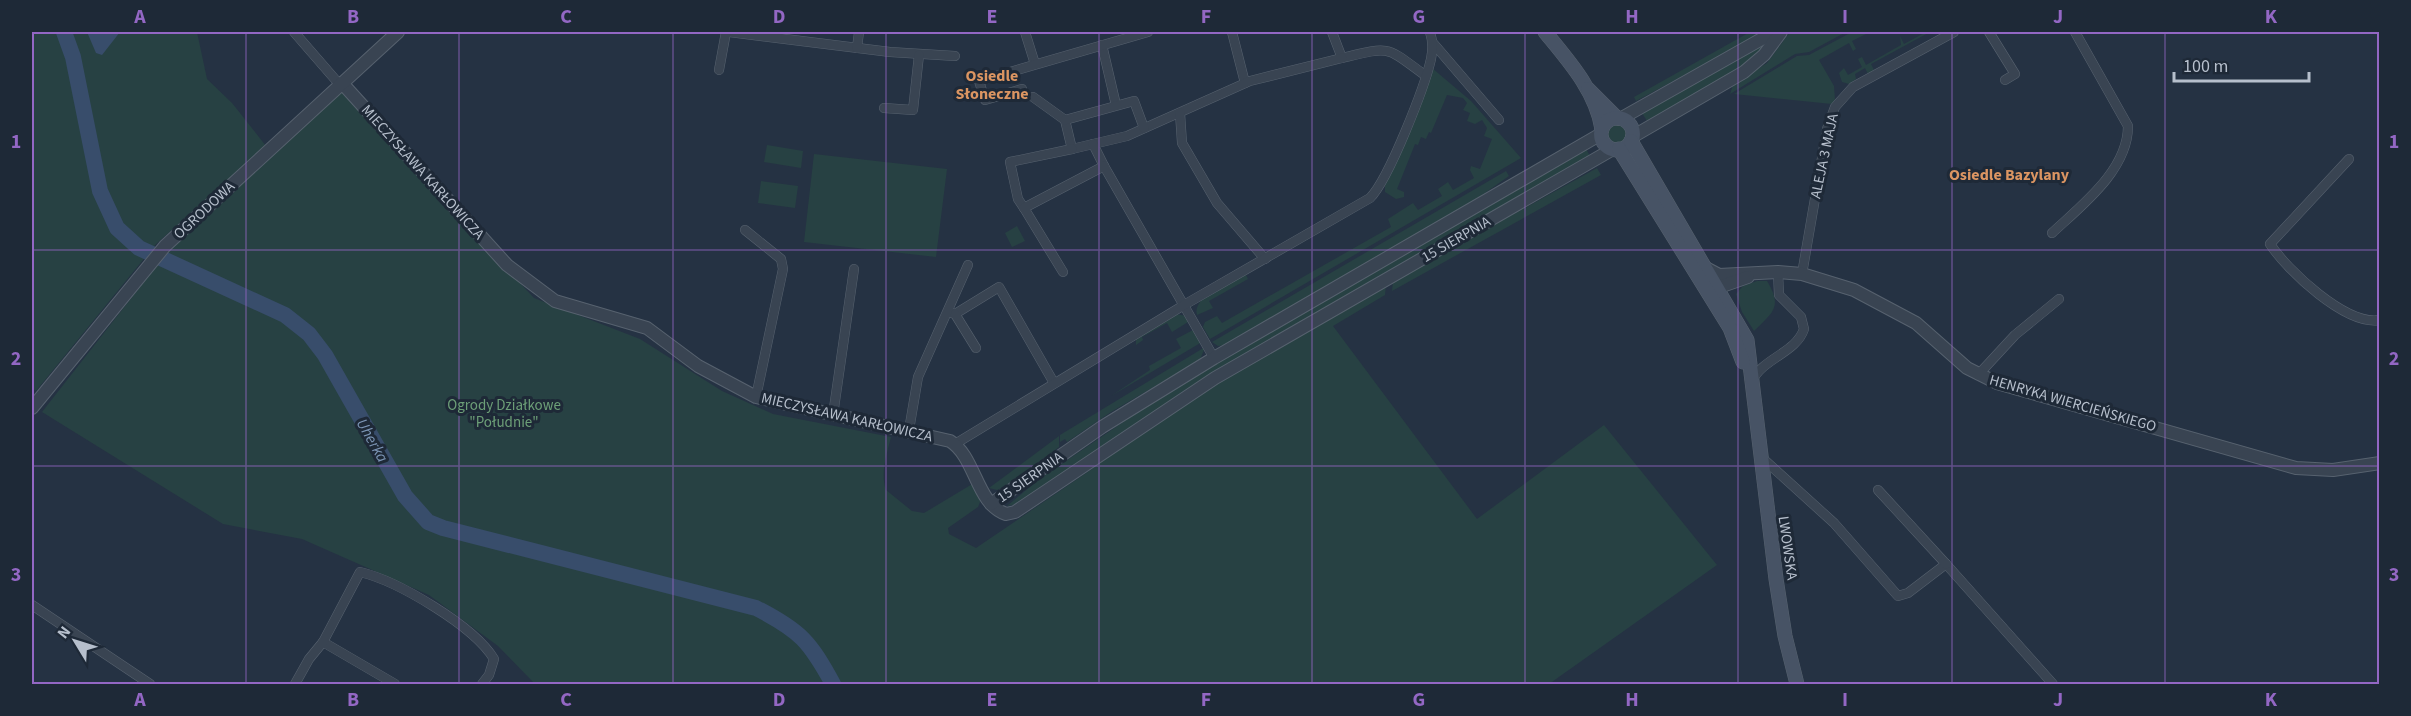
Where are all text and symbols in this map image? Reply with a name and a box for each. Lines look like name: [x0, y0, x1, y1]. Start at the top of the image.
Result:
text: A: [133, 3, 146, 31]
text: B: [347, 3, 359, 31]
text: C: [560, 3, 572, 31]
text: D: [773, 3, 785, 31]
text: E: [987, 3, 997, 31]
text: F: [1201, 3, 1211, 31]
text: G: [1413, 3, 1425, 31]
text: H: [1625, 3, 1639, 31]
text: I: [1842, 3, 1848, 31]
text: J: [2053, 3, 2063, 31]
text: K: [2265, 3, 2278, 31]
scale bar: [2174, 45, 2309, 83]
text: 100 m: [2183, 54, 2228, 79]
district label: Osiedle Słoneczne: [955, 65, 1029, 105]
street label: MIECZYSŁAWA KARŁOWICZA: [356, 100, 490, 245]
street label: ALEJA 3 MAJA: [1805, 111, 1844, 201]
text: 1: [11, 128, 21, 156]
text: 1: [2389, 128, 2399, 156]
district label: Osiedle Bazylany: [1949, 164, 2070, 186]
street label: OGRODOWA: [169, 176, 240, 244]
street label: 15 SIERPNIA: [1418, 211, 1495, 268]
text: 2: [11, 345, 21, 373]
text: 2: [2389, 345, 2399, 373]
street label: HENRYKA WIERCIEŃSKIEGO: [1987, 370, 2159, 437]
street label: MIECZYSŁAWA KARŁOWICZA: [759, 388, 935, 448]
park label: Ogrody Działkowe "Południe": [447, 395, 561, 433]
water label: Uherka: [351, 415, 394, 467]
street label: 15 SIERPNIA: [993, 446, 1068, 508]
street label: LWOWSKA: [1773, 515, 1803, 582]
text: 3: [11, 561, 21, 589]
text: 3: [2389, 561, 2399, 589]
north arrow: [45, 611, 105, 671]
text: N: [52, 621, 76, 643]
text: A: [133, 686, 146, 714]
text: B: [347, 686, 359, 714]
text: C: [560, 686, 572, 714]
text: D: [773, 686, 785, 714]
text: E: [987, 686, 997, 714]
text: F: [1201, 686, 1211, 714]
text: G: [1413, 686, 1425, 714]
text: H: [1625, 686, 1639, 714]
text: I: [1842, 686, 1848, 714]
text: J: [2053, 686, 2063, 714]
text: K: [2265, 686, 2278, 714]

